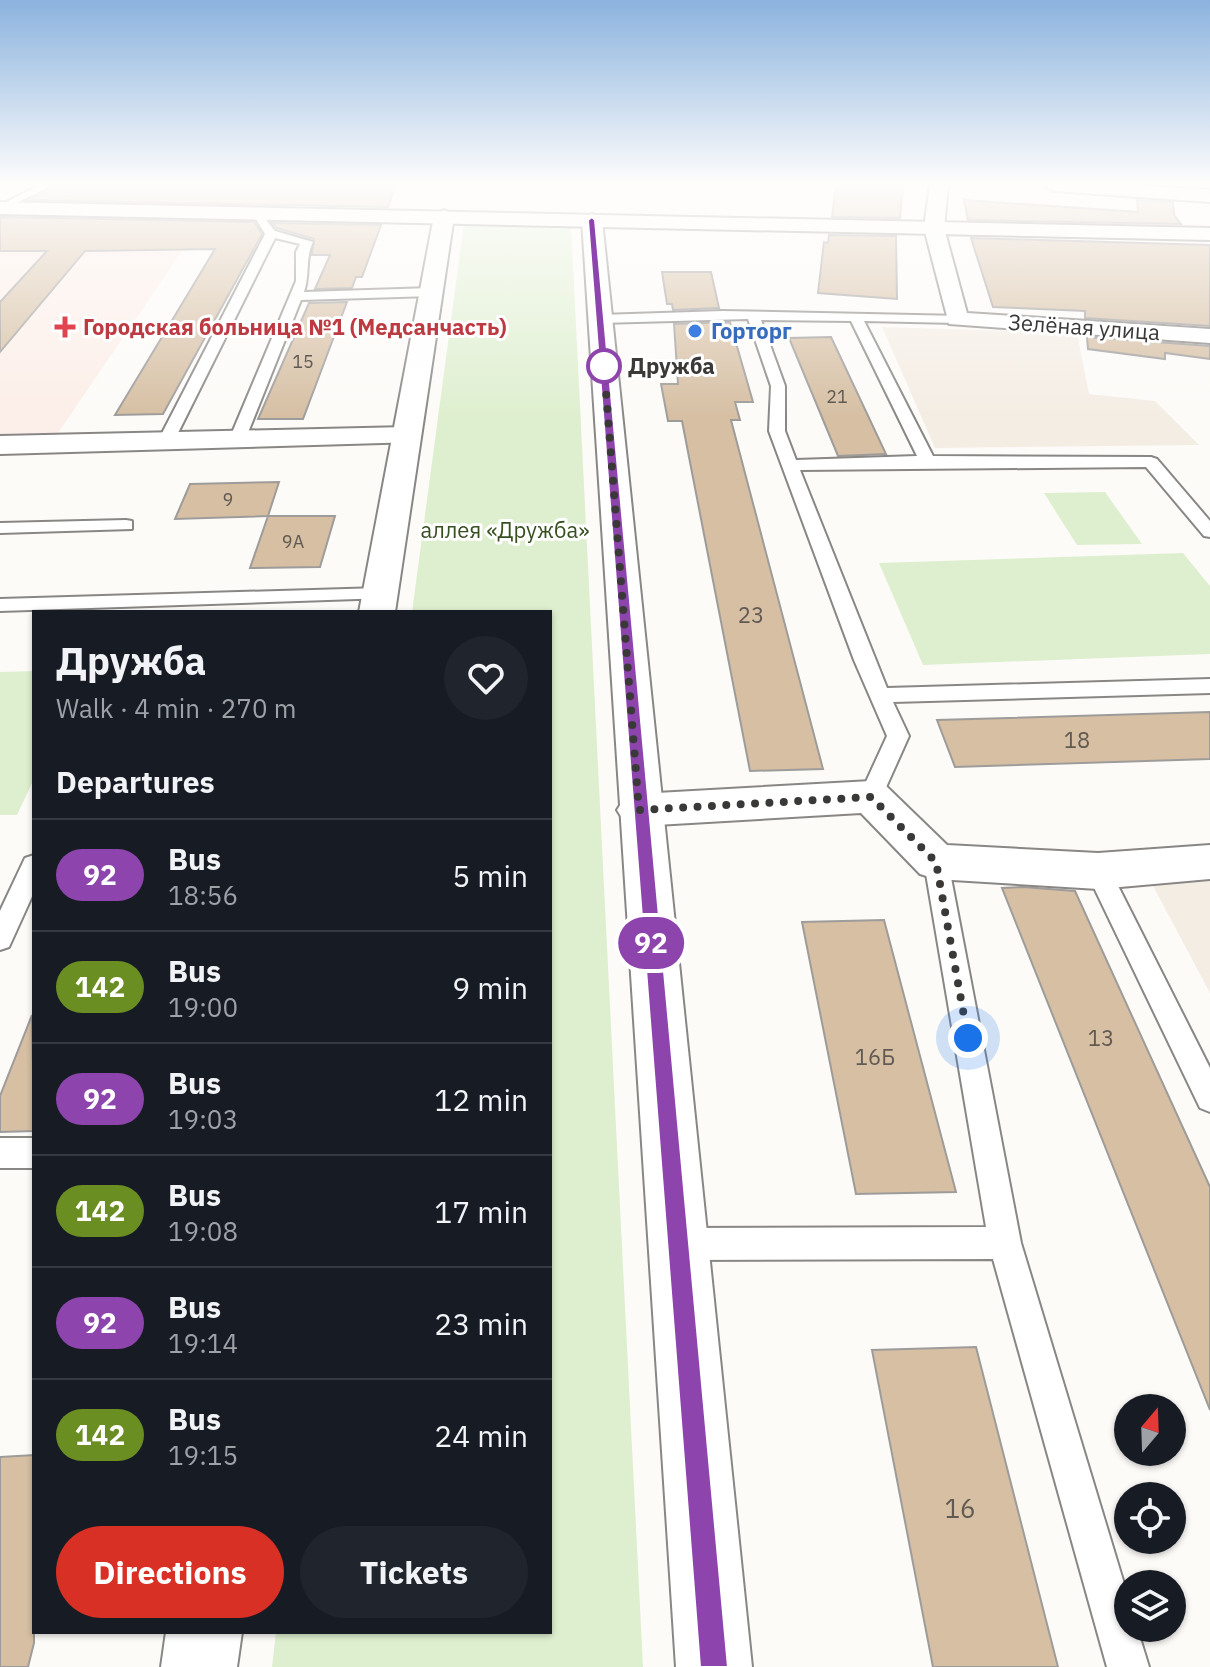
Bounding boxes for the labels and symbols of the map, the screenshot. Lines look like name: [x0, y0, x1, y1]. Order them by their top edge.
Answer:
street label: Зелёная улица: [1007, 307, 1161, 346]
place label: Городская больница №1 (Медсанчасть): [83, 312, 507, 341]
marker: Городская больница №1 (Медсанчасть): [54, 316, 76, 338]
place label: Горторг: [711, 316, 792, 345]
marker: Горторг: [686, 322, 704, 340]
marker: Дружба: [587, 349, 621, 383]
house number: 15: [292, 350, 314, 373]
place label: Дружба: [628, 351, 715, 380]
house number: 21: [826, 385, 848, 408]
house number: 9: [223, 488, 233, 511]
park label: аллея «Дружба»: [421, 515, 589, 544]
house number: 9А: [282, 530, 305, 553]
house number: 23: [738, 600, 764, 629]
house number: 18: [1064, 725, 1090, 754]
line badge: 92: [615, 917, 687, 969]
your location: [948, 1018, 988, 1058]
house number: 13: [1088, 1023, 1114, 1052]
house number: 16Б: [855, 1042, 895, 1071]
north arrow: [1114, 1394, 1186, 1466]
house number: 16: [944, 1491, 976, 1525]

